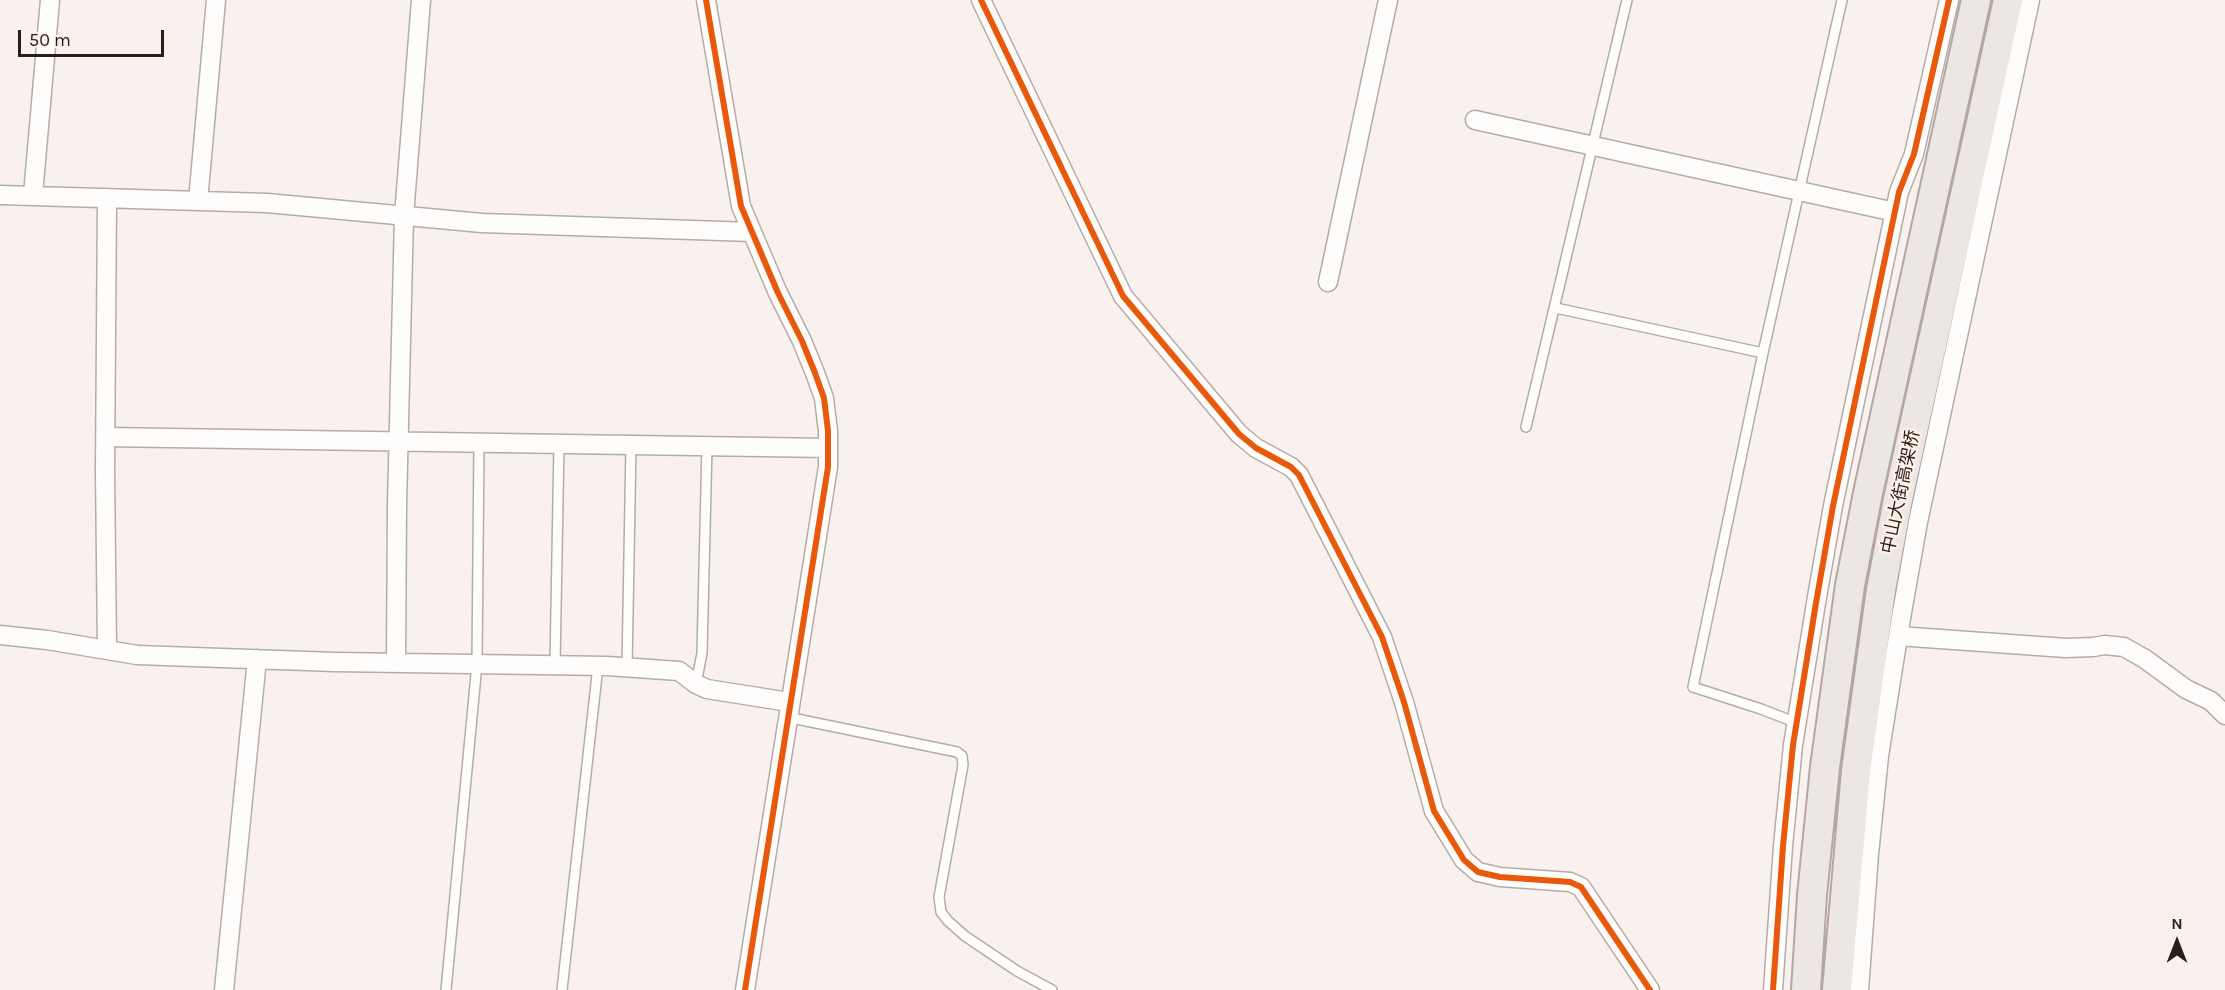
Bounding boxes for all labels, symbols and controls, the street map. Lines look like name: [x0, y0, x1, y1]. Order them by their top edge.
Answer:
scale bar: [21, 18, 166, 56]
text: 50 m: [29, 29, 71, 51]
street label: 中山大街高架桥: [1877, 428, 1925, 556]
north arrow: [2147, 912, 2207, 972]
text: N: [2171, 914, 2183, 933]

